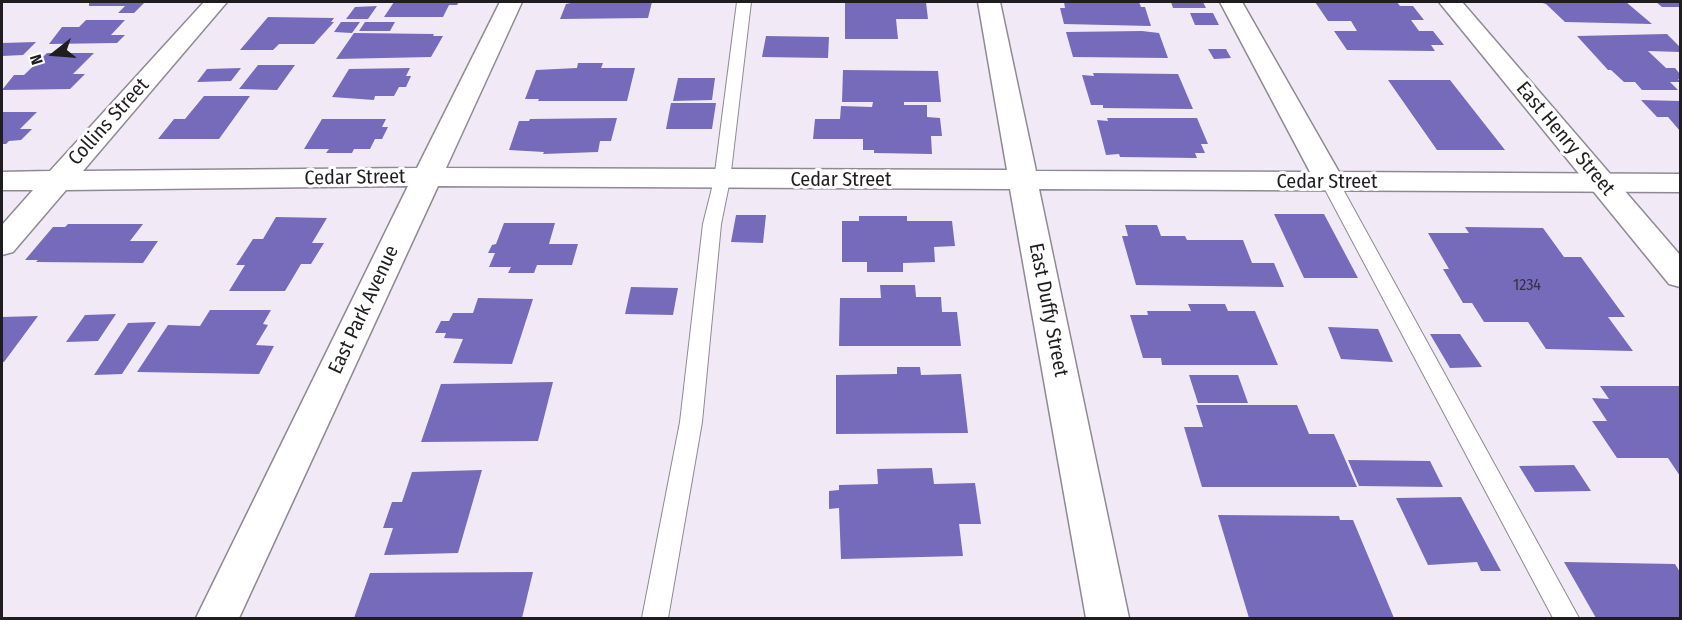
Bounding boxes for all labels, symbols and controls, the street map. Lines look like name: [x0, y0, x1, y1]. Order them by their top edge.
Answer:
north arrow: [24, 24, 84, 84]
text: N: [26, 52, 47, 67]
street label: Collins Street: [64, 74, 154, 170]
street label: East Henry Street: [1511, 77, 1619, 201]
street label: Cedar Street: [304, 165, 406, 191]
street label: Cedar Street: [790, 168, 892, 192]
street label: Cedar Street: [1276, 170, 1378, 194]
street label: East Duffy Street: [1023, 241, 1073, 379]
street label: East Park Avenue: [324, 242, 404, 378]
house number: 1234: [1513, 276, 1541, 296]

